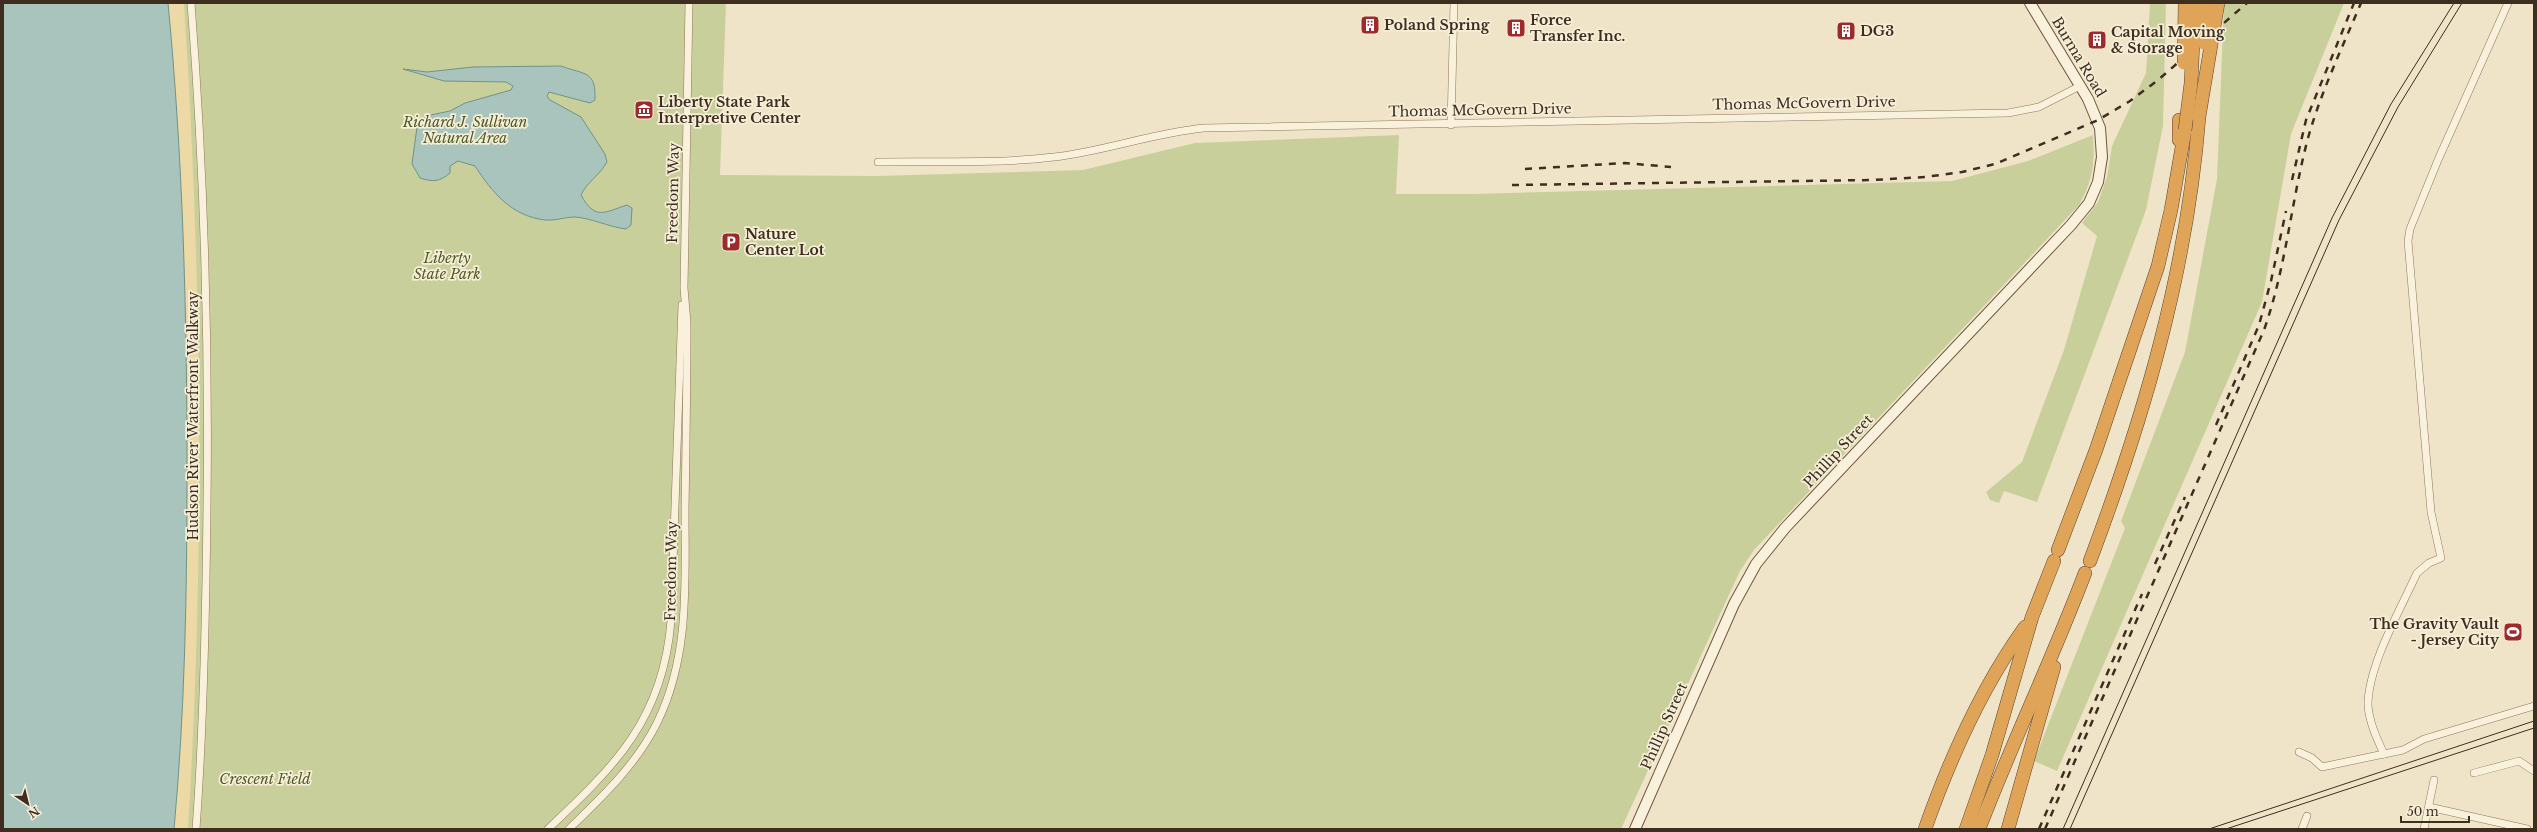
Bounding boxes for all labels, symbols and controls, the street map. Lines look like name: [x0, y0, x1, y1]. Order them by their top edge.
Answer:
place label: Force Transfer Inc.: [1530, 11, 1625, 45]
building icon: Poland Spring: [1359, 14, 1381, 36]
street label: Burma Road: [2048, 14, 2110, 101]
place label: Poland Spring: [1384, 16, 1490, 34]
building icon: Force Transfer Inc.: [1505, 17, 1527, 39]
building icon: DG3: [1835, 20, 1857, 42]
place label: DG3: [1860, 22, 1894, 40]
place label: Capital Moving & Storage: [2111, 23, 2225, 57]
building icon: Capital Moving & Storage: [2086, 29, 2108, 51]
street label: Thomas McGovern Drive: [1712, 92, 1896, 114]
place label: Liberty State Park Interpretive Center: [658, 93, 801, 127]
museum icon: Liberty State Park Interpretive Center: [633, 99, 655, 121]
street label: Thomas McGovern Drive: [1388, 99, 1572, 121]
park label: Richard J. Sullivan Natural Area: [402, 113, 528, 147]
street label: Freedom Way: [663, 143, 683, 243]
place label: Nature Center Lot: [745, 225, 825, 259]
parking icon: Nature Center Lot: [720, 231, 742, 253]
park label: Liberty State Park: [413, 249, 481, 283]
street label: Hudson River Waterfront Walkway: [184, 291, 202, 541]
street label: Phillip Street: [1800, 410, 1877, 491]
street label: Freedom Way: [661, 521, 681, 621]
place label: The Gravity Vault - Jersey City: [2369, 615, 2500, 649]
sports icon: The Gravity Vault - Jersey City: [2502, 621, 2524, 643]
street label: Phillip Street: [1637, 679, 1692, 772]
park label: Crescent Field: [219, 770, 311, 788]
north arrow: [8, 784, 48, 824]
scale bar: [2401, 798, 2469, 824]
text: N: [25, 803, 42, 821]
text: 50 m: [2407, 804, 2439, 819]

